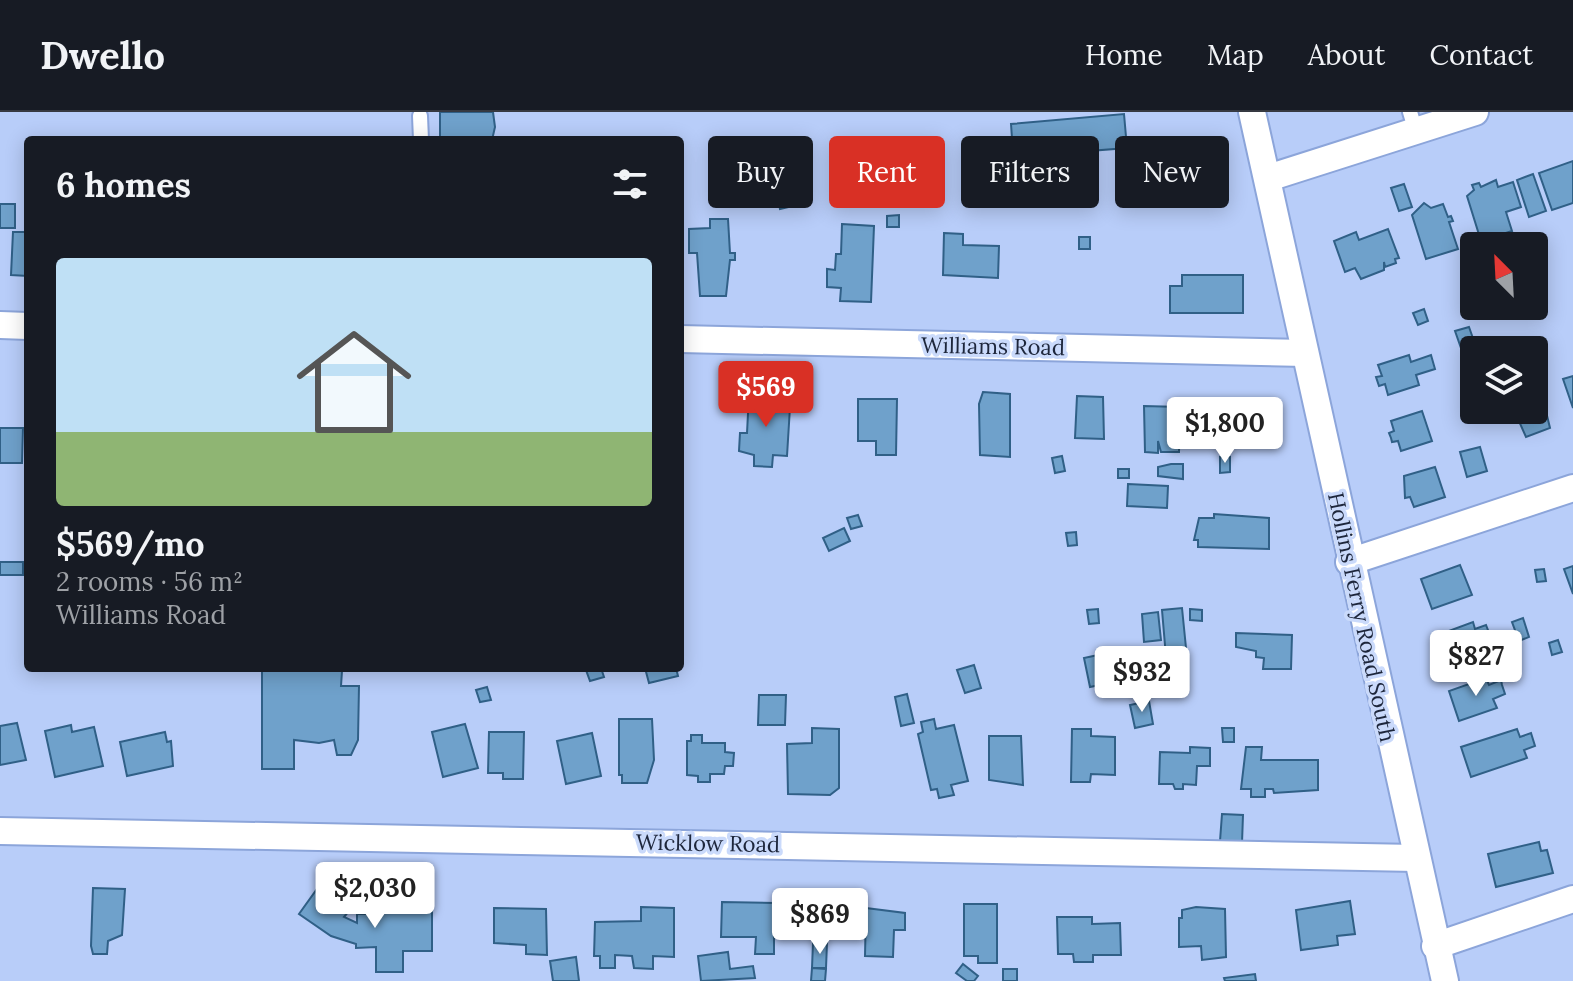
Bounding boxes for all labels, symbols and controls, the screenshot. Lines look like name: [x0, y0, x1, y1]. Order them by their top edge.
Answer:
text: Dwello: [40, 31, 165, 79]
text: Home: [1085, 37, 1163, 73]
text: Map: [1207, 37, 1264, 73]
text: About: [1308, 37, 1385, 73]
text: Contact: [1429, 37, 1533, 73]
chip: Buy: [708, 136, 813, 208]
chip: Rent: [829, 136, 945, 208]
chip: Filters: [961, 136, 1099, 208]
chip: New: [1115, 136, 1229, 208]
icon: filters: [608, 162, 652, 206]
text: 6 homes: [56, 163, 191, 206]
north arrow: [1460, 232, 1548, 320]
map controls: [1460, 232, 1548, 424]
icon: home: [282, 310, 426, 454]
street label: Williams Road: [921, 331, 1065, 361]
button: layers: [1460, 336, 1548, 424]
pin: $569: [719, 361, 813, 429]
text: $569: [736, 370, 796, 403]
pin: $1,800: [1160, 397, 1290, 465]
text: $1,800: [1185, 406, 1265, 439]
street label: Hollins Ferry Road South: [1322, 490, 1402, 744]
text: $569/mo: [56, 522, 205, 565]
text: 2 rooms · 56 m²: [56, 565, 243, 598]
text: Williams Road: [56, 598, 226, 631]
pin: $827: [1429, 630, 1523, 698]
text: $827: [1448, 639, 1504, 672]
pin: $932: [1095, 646, 1189, 714]
text: $932: [1113, 655, 1171, 688]
street label: Wicklow Road: [636, 828, 780, 858]
pin: $2,030: [310, 862, 440, 930]
text: $2,030: [334, 871, 416, 904]
pin: $869: [773, 888, 867, 956]
text: $869: [790, 897, 850, 930]

